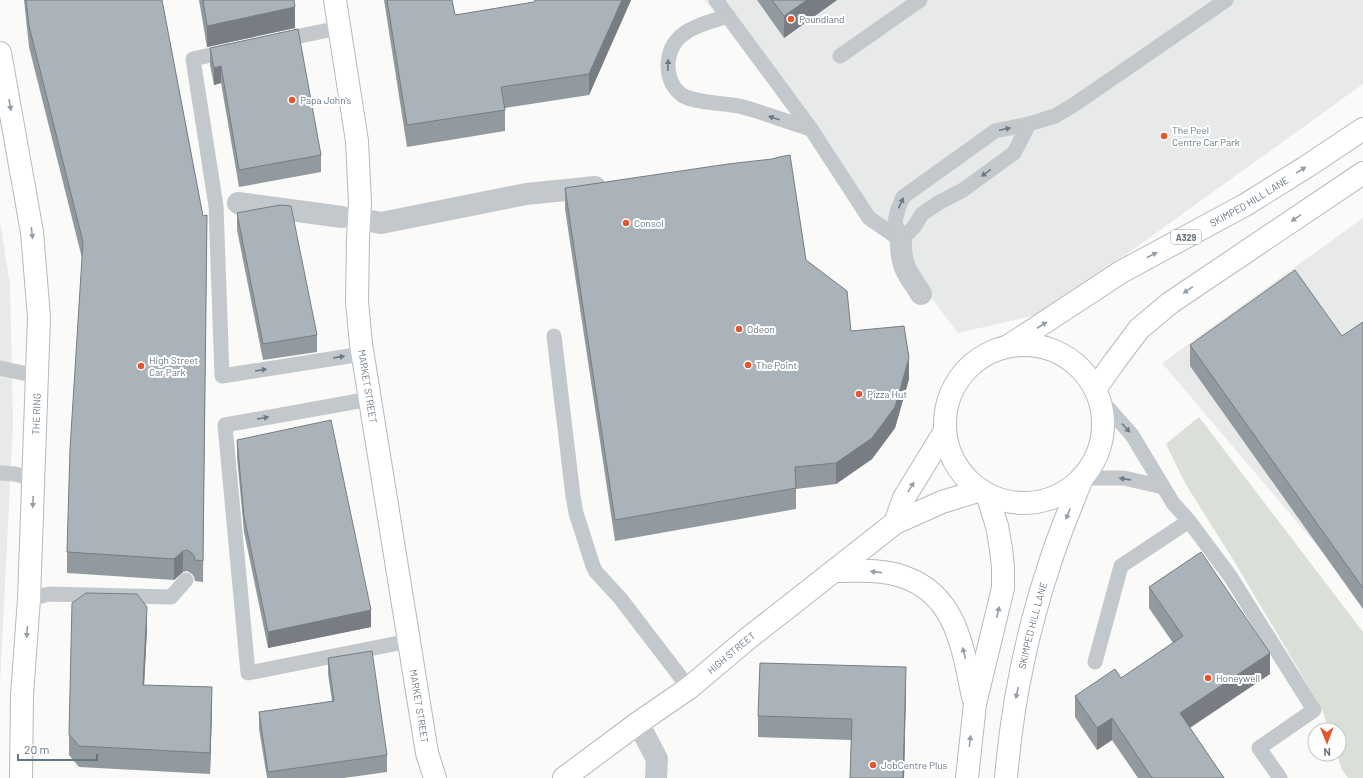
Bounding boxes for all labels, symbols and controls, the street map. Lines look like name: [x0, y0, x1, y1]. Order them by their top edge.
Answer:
place label: Poundland: [799, 13, 845, 25]
marker: Poundland: [786, 14, 796, 24]
one-way arrow: [665, 58, 672, 71]
place label: Papa John's: [300, 94, 351, 106]
marker: Papa John's: [287, 95, 297, 105]
one-way arrow: [7, 99, 13, 111]
one-way arrow: [768, 114, 780, 120]
place label: The Peel Centre Car Park: [1172, 124, 1240, 148]
one-way arrow: [999, 126, 1011, 132]
marker: The Peel Centre Car Park: [1159, 131, 1169, 141]
one-way arrow: [1296, 166, 1306, 174]
one-way arrow: [981, 169, 991, 177]
street label: SKIMPED HILL LANE: [1207, 174, 1290, 229]
one-way arrow: [897, 197, 904, 209]
one-way arrow: [1291, 214, 1301, 222]
place label: Consol: [634, 217, 663, 229]
marker: Consol: [621, 218, 631, 228]
one-way arrow: [29, 227, 35, 239]
road number: A329: [1171, 230, 1201, 244]
one-way arrow: [1146, 252, 1158, 259]
one-way arrow: [1182, 286, 1193, 294]
one-way arrow: [1037, 321, 1047, 329]
place label: Odeon: [747, 323, 775, 335]
marker: Odeon: [734, 324, 744, 334]
street label: MARKET STREET: [356, 349, 380, 424]
place label: High Street Car Park: [149, 354, 198, 378]
one-way arrow: [333, 354, 345, 360]
place label: The Point: [756, 359, 797, 371]
marker: The Point: [743, 360, 753, 370]
marker: High Street Car Park: [136, 361, 146, 371]
one-way arrow: [255, 367, 267, 373]
place label: Pizza Hut: [867, 388, 907, 400]
marker: Pizza Hut: [854, 389, 864, 399]
street label: THE RING: [29, 393, 43, 435]
one-way arrow: [257, 415, 269, 421]
one-way arrow: [1121, 423, 1131, 433]
one-way arrow: [1119, 476, 1131, 482]
one-way arrow: [907, 481, 914, 493]
one-way arrow: [29, 496, 36, 508]
one-way arrow: [1065, 509, 1071, 520]
one-way arrow: [870, 568, 882, 575]
street label: SKIMPED HILL LANE: [1016, 581, 1049, 670]
one-way arrow: [995, 606, 1001, 618]
one-way arrow: [23, 626, 30, 638]
street label: HIGH STREET: [705, 629, 758, 676]
one-way arrow: [960, 646, 966, 659]
street label: MARKET STREET: [408, 669, 431, 744]
place label: Honeywell: [1216, 672, 1260, 684]
marker: Honeywell: [1203, 673, 1213, 683]
one-way arrow: [1013, 687, 1019, 699]
north arrow: [1307, 722, 1347, 762]
one-way arrow: [967, 735, 974, 747]
scale bar: [18, 736, 97, 762]
text: 20 m: [24, 742, 50, 756]
text: N: [1323, 746, 1331, 759]
place label: JobCentre Plus: [881, 759, 948, 771]
marker: JobCentre Plus: [868, 760, 878, 770]

